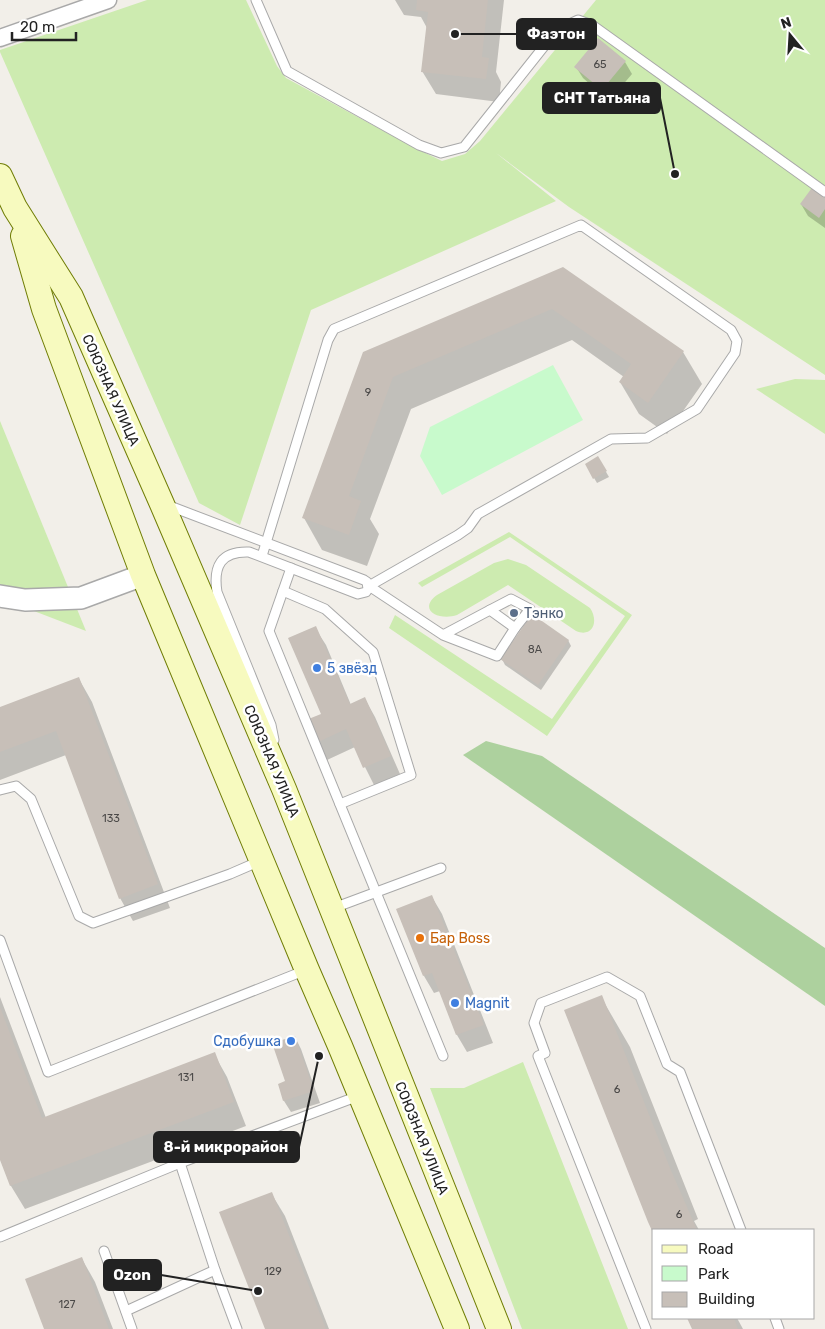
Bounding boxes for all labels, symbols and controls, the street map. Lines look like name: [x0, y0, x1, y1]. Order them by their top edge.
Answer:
scale bar: [12, 10, 76, 42]
north arrow: [765, 10, 815, 60]
text: N: [779, 13, 794, 33]
text: 20 m: [20, 18, 55, 36]
callout: Фаэтон: [517, 19, 596, 49]
text: Фаэтон: [527, 25, 585, 43]
house number: 65: [593, 58, 607, 71]
callout: СНТ Татьяна: [543, 83, 660, 113]
text: СНТ Татьяна: [554, 89, 651, 107]
street label: СОЮЗНАЯ УЛИЦА: [78, 332, 143, 449]
house number: 9: [365, 386, 371, 399]
place label: Тэнко: [524, 605, 564, 622]
marker: Тэнко: [508, 607, 520, 619]
house number: 8А: [528, 643, 543, 656]
place label: 5 звёзд: [327, 660, 377, 677]
marker: 5 звёзд: [311, 662, 323, 674]
street label: СОЮЗНАЯ УЛИЦА: [240, 702, 303, 821]
house number: 133: [102, 812, 120, 825]
place label: Бар Boss: [430, 930, 490, 947]
marker: Бар Boss: [414, 932, 426, 944]
place label: Magnit: [465, 995, 510, 1012]
marker: Magnit: [449, 997, 461, 1009]
place label: Сдобушка: [213, 1033, 281, 1050]
marker: Сдобушка: [285, 1035, 297, 1047]
house number: 131: [178, 1071, 194, 1084]
street label: СОЮЗНАЯ УЛИЦА: [391, 1079, 452, 1198]
house number: 6: [614, 1083, 621, 1096]
callout: 8-й микрорайон: [154, 1132, 299, 1162]
text: 8-й микрорайон: [164, 1138, 288, 1156]
house number: 6: [676, 1208, 683, 1221]
legend: [652, 1229, 815, 1319]
text: Road: [698, 1240, 734, 1258]
callout: Ozon: [104, 1260, 161, 1290]
house number: 129: [264, 1265, 282, 1278]
text: Park: [698, 1265, 729, 1283]
text: Ozon: [113, 1266, 151, 1284]
text: Building: [698, 1290, 755, 1308]
house number: 127: [59, 1298, 76, 1311]

